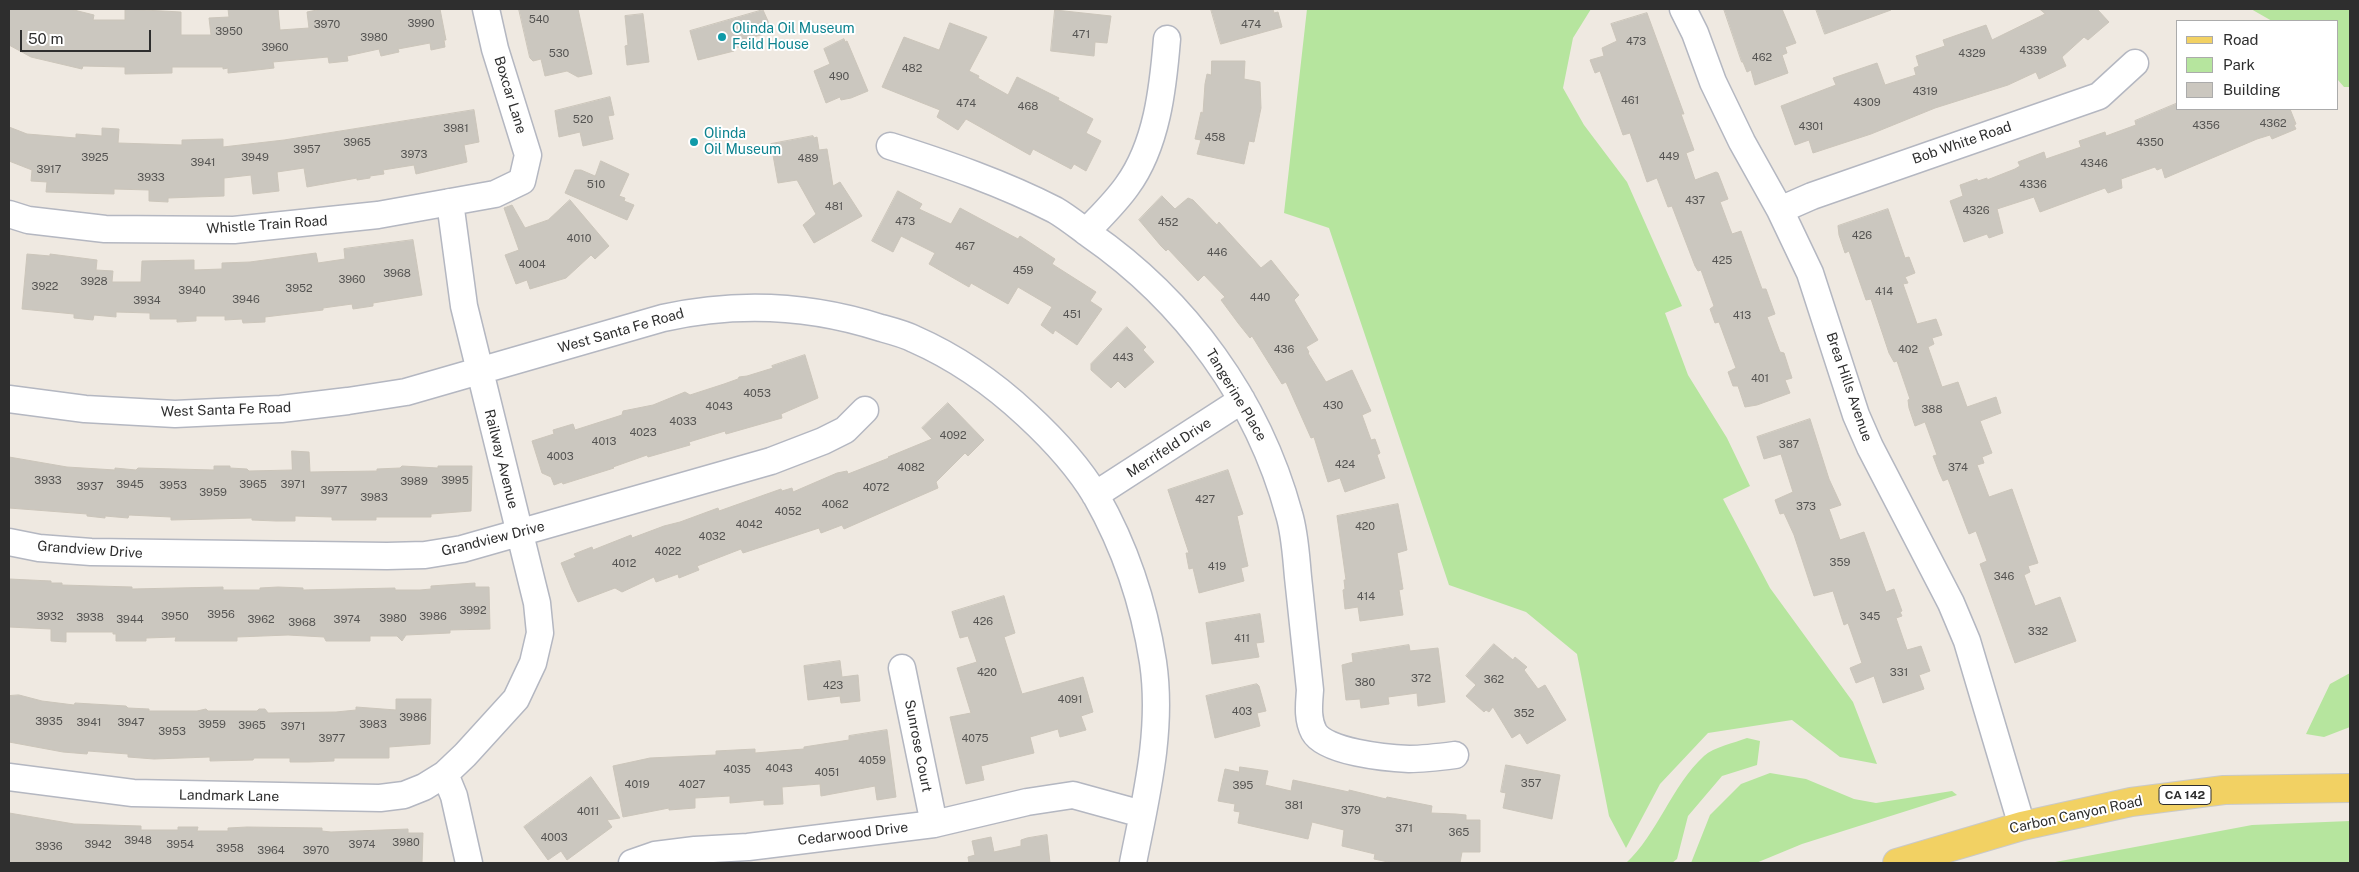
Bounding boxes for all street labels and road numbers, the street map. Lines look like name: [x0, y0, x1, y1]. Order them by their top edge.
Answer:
street label: Boxcar Lane: [490, 54, 530, 136]
street label: Bob White Road: [1910, 118, 2014, 168]
street label: Whistle Train Road: [206, 212, 328, 238]
street label: West Santa Fe Road: [556, 305, 686, 357]
street label: Brea Hills Avenue: [1822, 330, 1876, 444]
street label: Tangerine Place: [1202, 346, 1270, 444]
street label: West Santa Fe Road: [161, 399, 291, 421]
street label: Railway Avenue: [481, 408, 521, 510]
street label: Merrifeld Drive: [1124, 414, 1214, 482]
street label: Grandview Drive: [440, 518, 546, 560]
street label: Grandview Drive: [37, 538, 143, 562]
street label: Sunrose Court: [901, 698, 935, 794]
road number: CA 142: [2159, 786, 2211, 804]
street label: Landmark Lane: [179, 787, 279, 805]
street label: Carbon Canyon Road: [2008, 793, 2144, 837]
street label: Cedarwood Drive: [797, 819, 909, 849]

